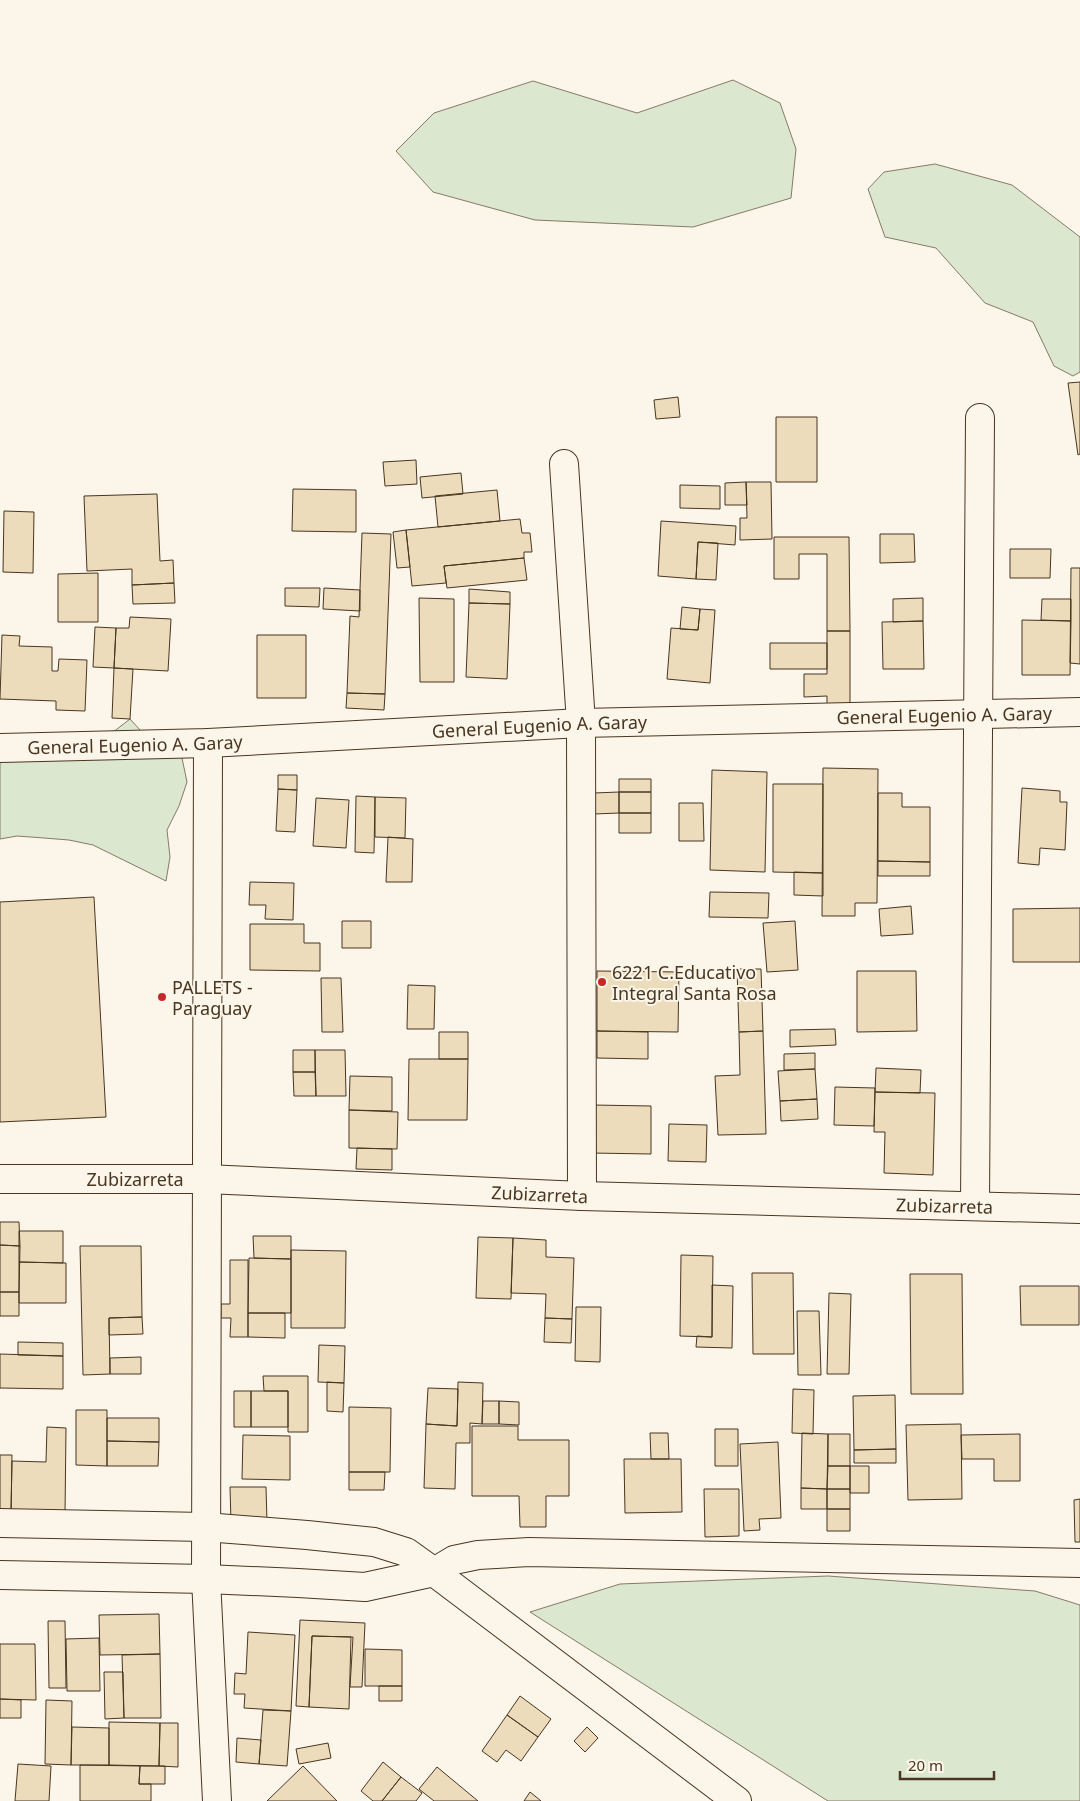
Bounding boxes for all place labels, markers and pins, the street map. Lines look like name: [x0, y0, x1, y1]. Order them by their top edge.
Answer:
place label: 6221 C.Educativo Integral Santa Rosa: [612, 960, 777, 1005]
place label: PALLETS - Paraguay: [172, 975, 253, 1020]
marker: 6221 C.Educativo Integral Santa Rosa: [596, 976, 608, 988]
marker: PALLETS - Paraguay: [156, 991, 168, 1003]

